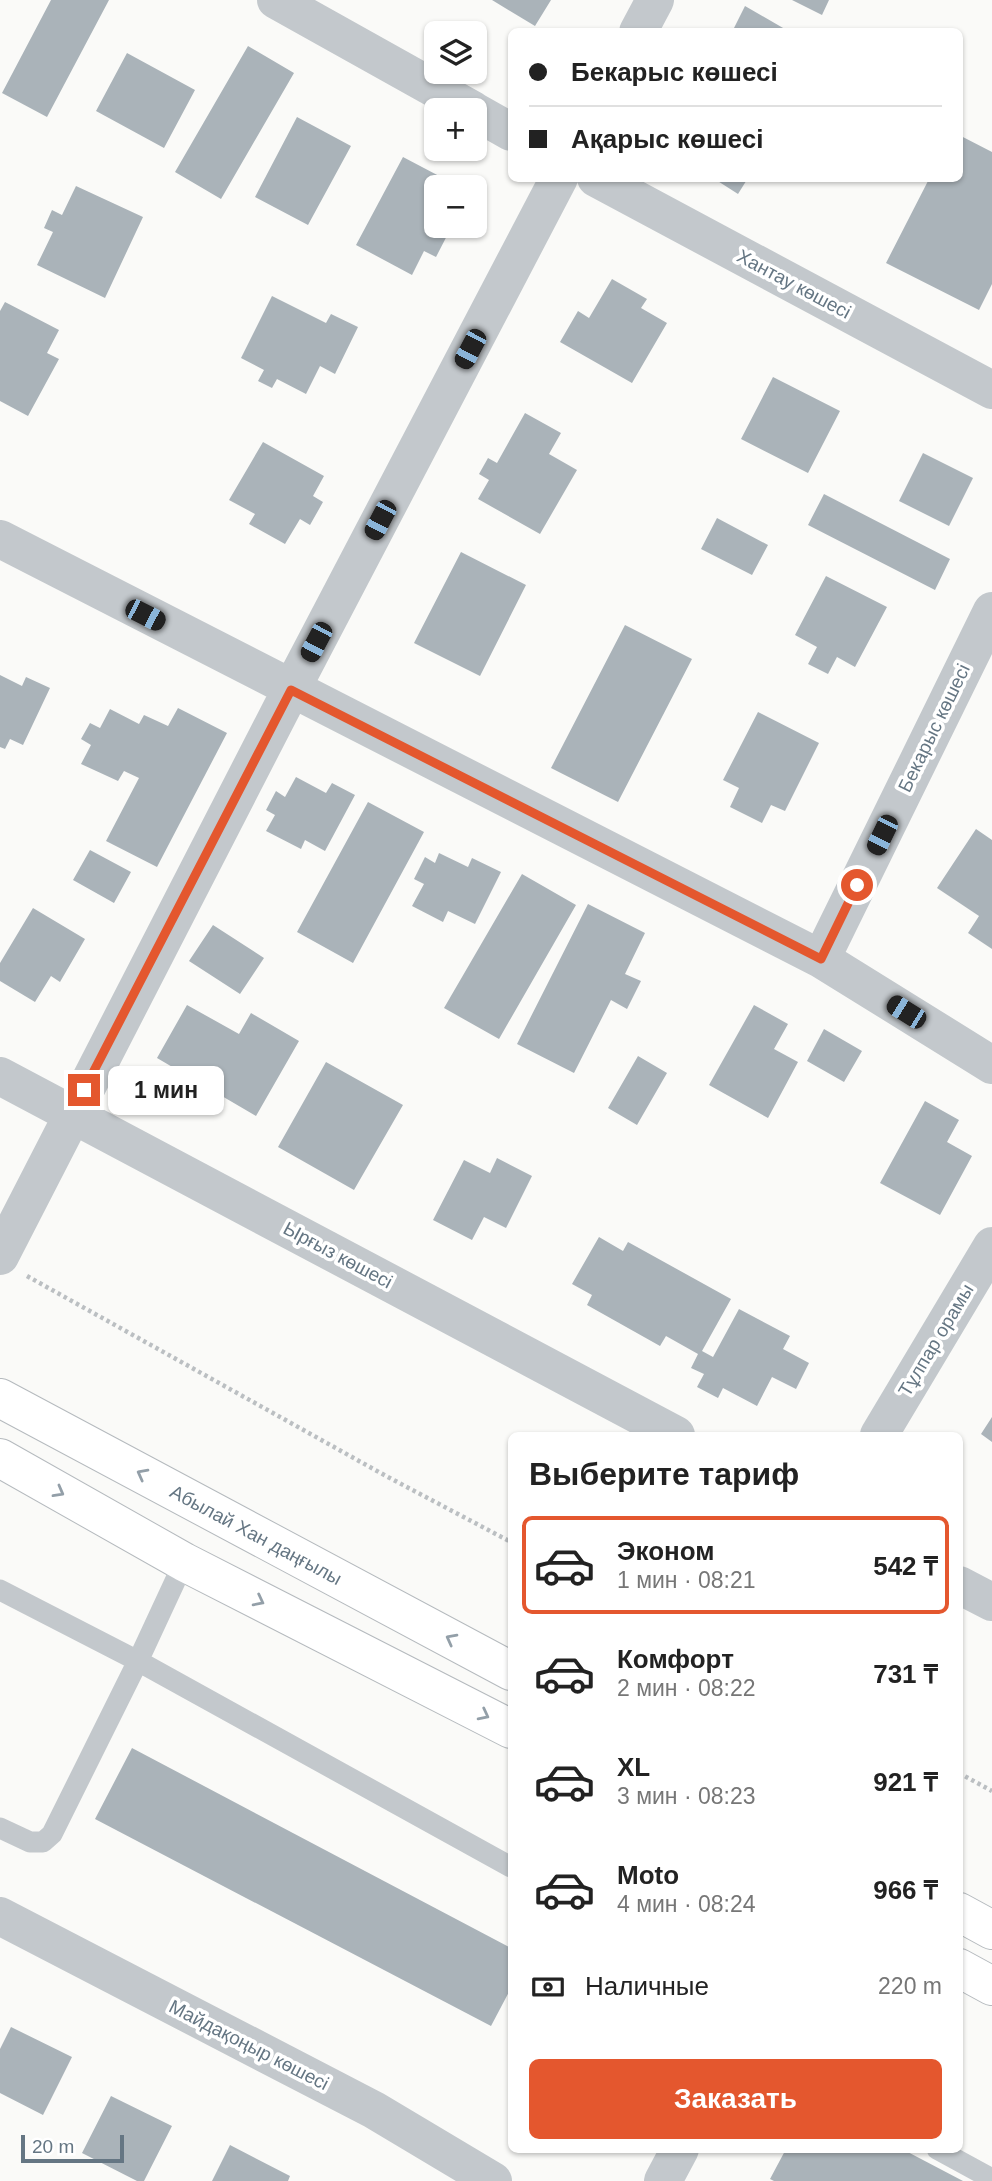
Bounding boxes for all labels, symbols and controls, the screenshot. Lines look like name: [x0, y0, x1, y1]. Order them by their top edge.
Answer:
map controls: [424, 21, 487, 238]
button: layers: [424, 21, 487, 84]
text: Бекарыс көшесі: [571, 57, 778, 87]
button: +: [424, 98, 487, 161]
text: Ақарыс көшесі: [571, 124, 763, 154]
button: −: [424, 175, 487, 238]
street label: Хантау көшесі: [734, 245, 854, 323]
car: [451, 326, 490, 372]
car: [361, 497, 400, 543]
car: [122, 596, 169, 634]
car: [297, 619, 336, 665]
street label: Бекарыс көшесі: [894, 661, 974, 795]
car: [864, 812, 901, 858]
route start: [841, 869, 873, 901]
car: [883, 992, 930, 1032]
callout: 1 мин: [108, 1066, 224, 1114]
route end: [68, 1074, 100, 1106]
text: 1 мин: [134, 1077, 198, 1103]
street label: Ырғыз көшесі: [280, 1217, 396, 1293]
street label: Тұлпар орамы: [894, 1280, 978, 1400]
text: Выберите тариф: [529, 1456, 799, 1492]
one-way arrow: [137, 1469, 149, 1482]
street label: Абылай Хан даңғылы: [167, 1481, 345, 1589]
one-way arrow: [52, 1484, 65, 1497]
icon: car: [533, 1534, 596, 1597]
text: Эконом: [617, 1536, 715, 1566]
text: 542 ₸: [873, 1551, 938, 1581]
text: 1 мин · 08:21: [617, 1567, 756, 1593]
one-way arrow: [252, 1592, 264, 1606]
one-way arrow: [446, 1634, 458, 1647]
icon: car: [533, 1642, 596, 1705]
text: Комфорт: [617, 1644, 734, 1674]
text: 731 ₸: [873, 1659, 938, 1689]
text: 2 мин · 08:22: [617, 1675, 756, 1701]
one-way arrow: [476, 1707, 489, 1721]
icon: car: [533, 1750, 596, 1813]
text: XL: [617, 1752, 650, 1782]
text: 921 ₸: [873, 1767, 938, 1797]
text: 3 мин · 08:23: [617, 1783, 756, 1809]
icon: car: [533, 1858, 596, 1921]
text: Moto: [617, 1860, 679, 1890]
text: 966 ₸: [873, 1875, 938, 1905]
text: 4 мин · 08:24: [617, 1891, 756, 1917]
icon: cash: [529, 1968, 567, 2006]
text: Наличные: [585, 1971, 709, 2001]
text: 220 m: [878, 1973, 942, 1999]
street label: Майдақоңыр көшесі: [166, 1996, 332, 2094]
button: Заказать: [529, 2059, 942, 2139]
scale bar: [21, 2132, 124, 2164]
text: 20 m: [32, 2136, 74, 2157]

